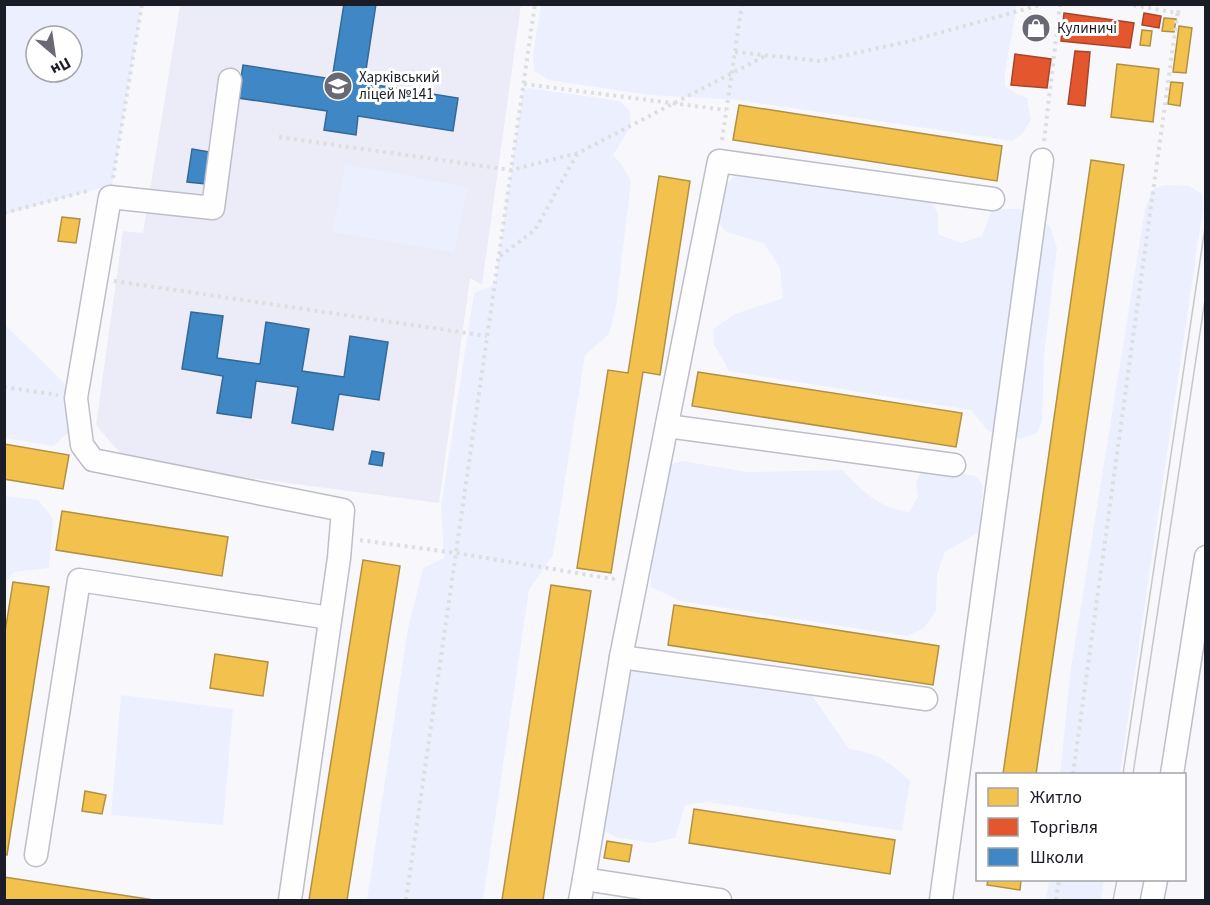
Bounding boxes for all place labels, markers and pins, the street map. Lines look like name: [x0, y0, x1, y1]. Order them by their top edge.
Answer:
shop icon: Кулиничі: [1020, 12, 1052, 44]
place label: Кулиничі: [1057, 18, 1117, 39]
place label: Харківський ліцей №141: [359, 67, 440, 105]
school or university icon: Харківський ліцей №141: [322, 70, 354, 102]

